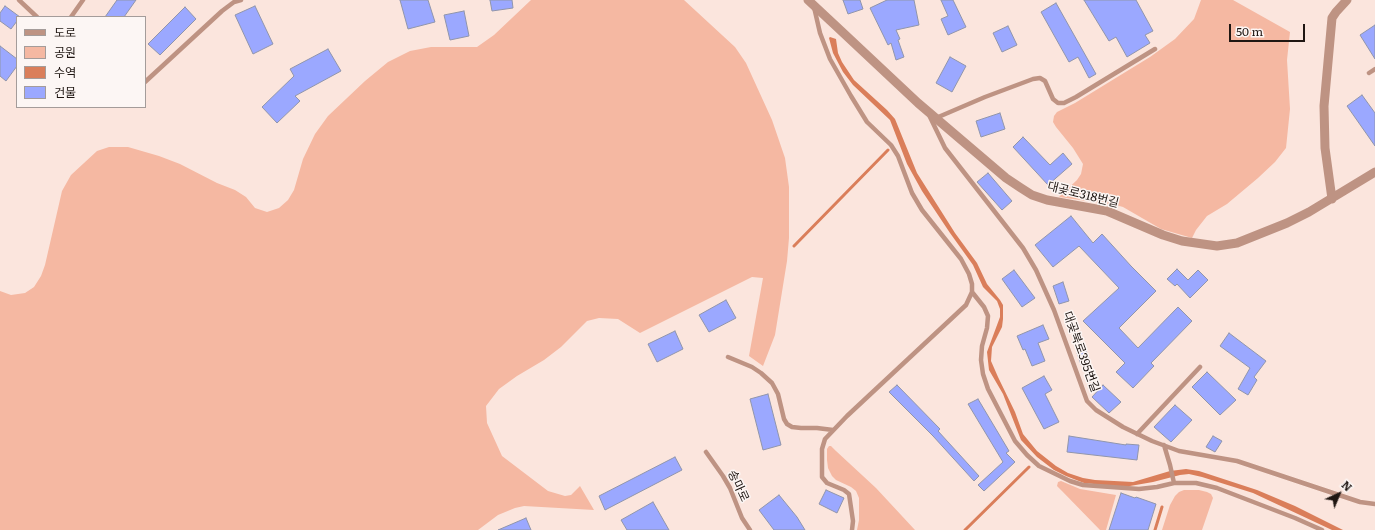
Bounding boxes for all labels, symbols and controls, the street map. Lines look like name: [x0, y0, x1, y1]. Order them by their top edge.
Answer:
legend: [16, 16, 146, 108]
scale bar: [1231, 16, 1307, 42]
text: 50 m: [1236, 22, 1263, 40]
text: 도로: [54, 23, 76, 41]
text: 공원: [54, 43, 76, 61]
text: 수역: [54, 63, 76, 81]
text: 건물: [54, 83, 76, 101]
street label: 대곶로318번길: [1046, 179, 1120, 211]
street label: 대곶북로395번길: [1060, 310, 1102, 394]
street label: 송마로: [724, 468, 752, 504]
north arrow: [1319, 474, 1359, 514]
text: N: [1338, 476, 1356, 494]

